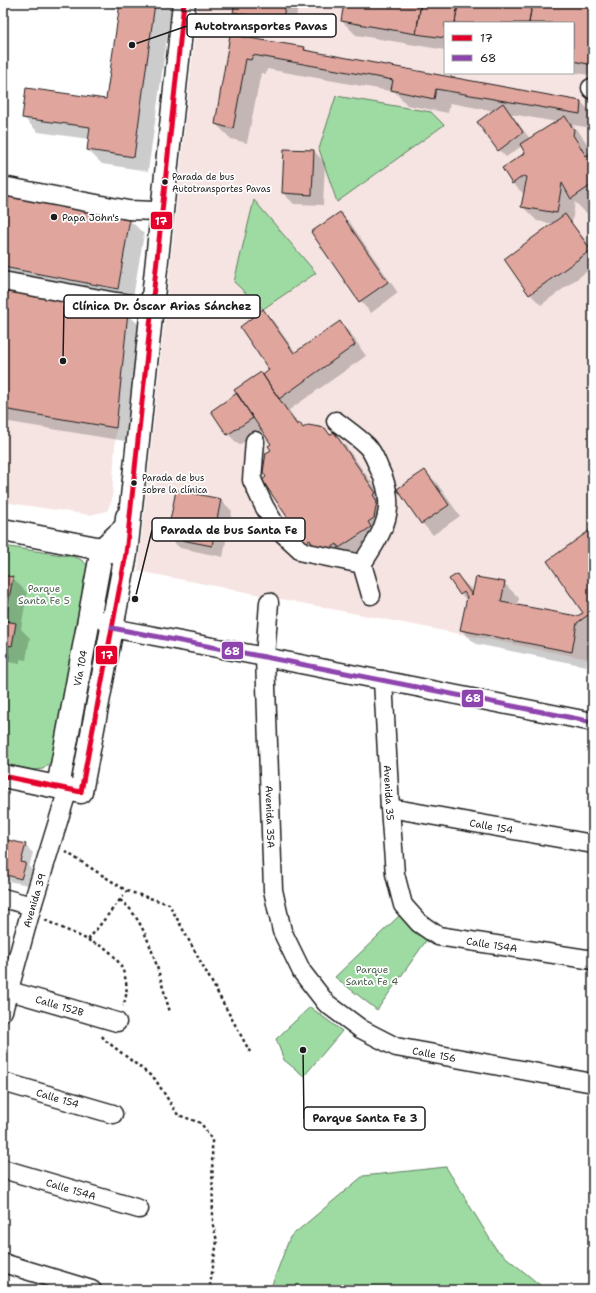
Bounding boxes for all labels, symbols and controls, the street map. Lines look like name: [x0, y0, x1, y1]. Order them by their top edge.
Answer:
callout: Autotransportes Pavas: [187, 14, 336, 37]
text: Autotransportes Pavas: [194, 19, 328, 34]
legend: [444, 22, 574, 74]
text: 17: [480, 30, 493, 46]
text: 68: [480, 50, 496, 66]
place label: Parada de bus Autotransportes Pavas: [172, 171, 271, 195]
marker: Parada de bus Autotransportes Pavas: [160, 177, 170, 187]
place label: Papa John's: [62, 211, 119, 224]
line badge: 17: [150, 211, 173, 230]
marker: Papa John's: [49, 212, 59, 222]
text: 17: [155, 214, 168, 229]
callout: Clínica Dr. Óscar Arias Sánchez: [64, 295, 260, 318]
text: Clínica Dr. Óscar Arias Sánchez: [72, 298, 252, 314]
place label: Parada de bus sobre la clínica: [142, 472, 208, 496]
marker: Parada de bus sobre la clínica: [129, 478, 139, 488]
callout: Parada de bus Santa Fe: [152, 518, 305, 541]
text: Parada de bus Santa Fe: [161, 523, 298, 538]
park label: Parque Santa Fe 5: [18, 582, 70, 607]
line badge: 68: [221, 641, 244, 660]
text: 68: [224, 644, 240, 659]
line badge: 17: [95, 645, 118, 665]
text: 17: [101, 648, 114, 663]
street label: Vía 104: [70, 649, 90, 687]
line badge: 68: [461, 689, 484, 708]
text: 68: [465, 691, 481, 706]
street label: Avenida 35: [381, 765, 397, 821]
street label: Avenida 35A: [263, 785, 278, 848]
street label: Calle 154: [469, 816, 514, 836]
street label: Avenida 39: [20, 871, 48, 929]
street label: Calle 154A: [465, 934, 518, 955]
park label: Parque Santa Fe 4: [346, 963, 398, 988]
street label: Calle 152B: [34, 992, 85, 1019]
street label: Calle 156: [411, 1044, 457, 1064]
street label: Calle 154: [35, 1086, 81, 1110]
callout: Parque Santa Fe 3: [304, 1107, 425, 1130]
text: Parque Santa Fe 3: [312, 1111, 418, 1126]
street label: Calle 154A: [45, 1176, 98, 1203]

